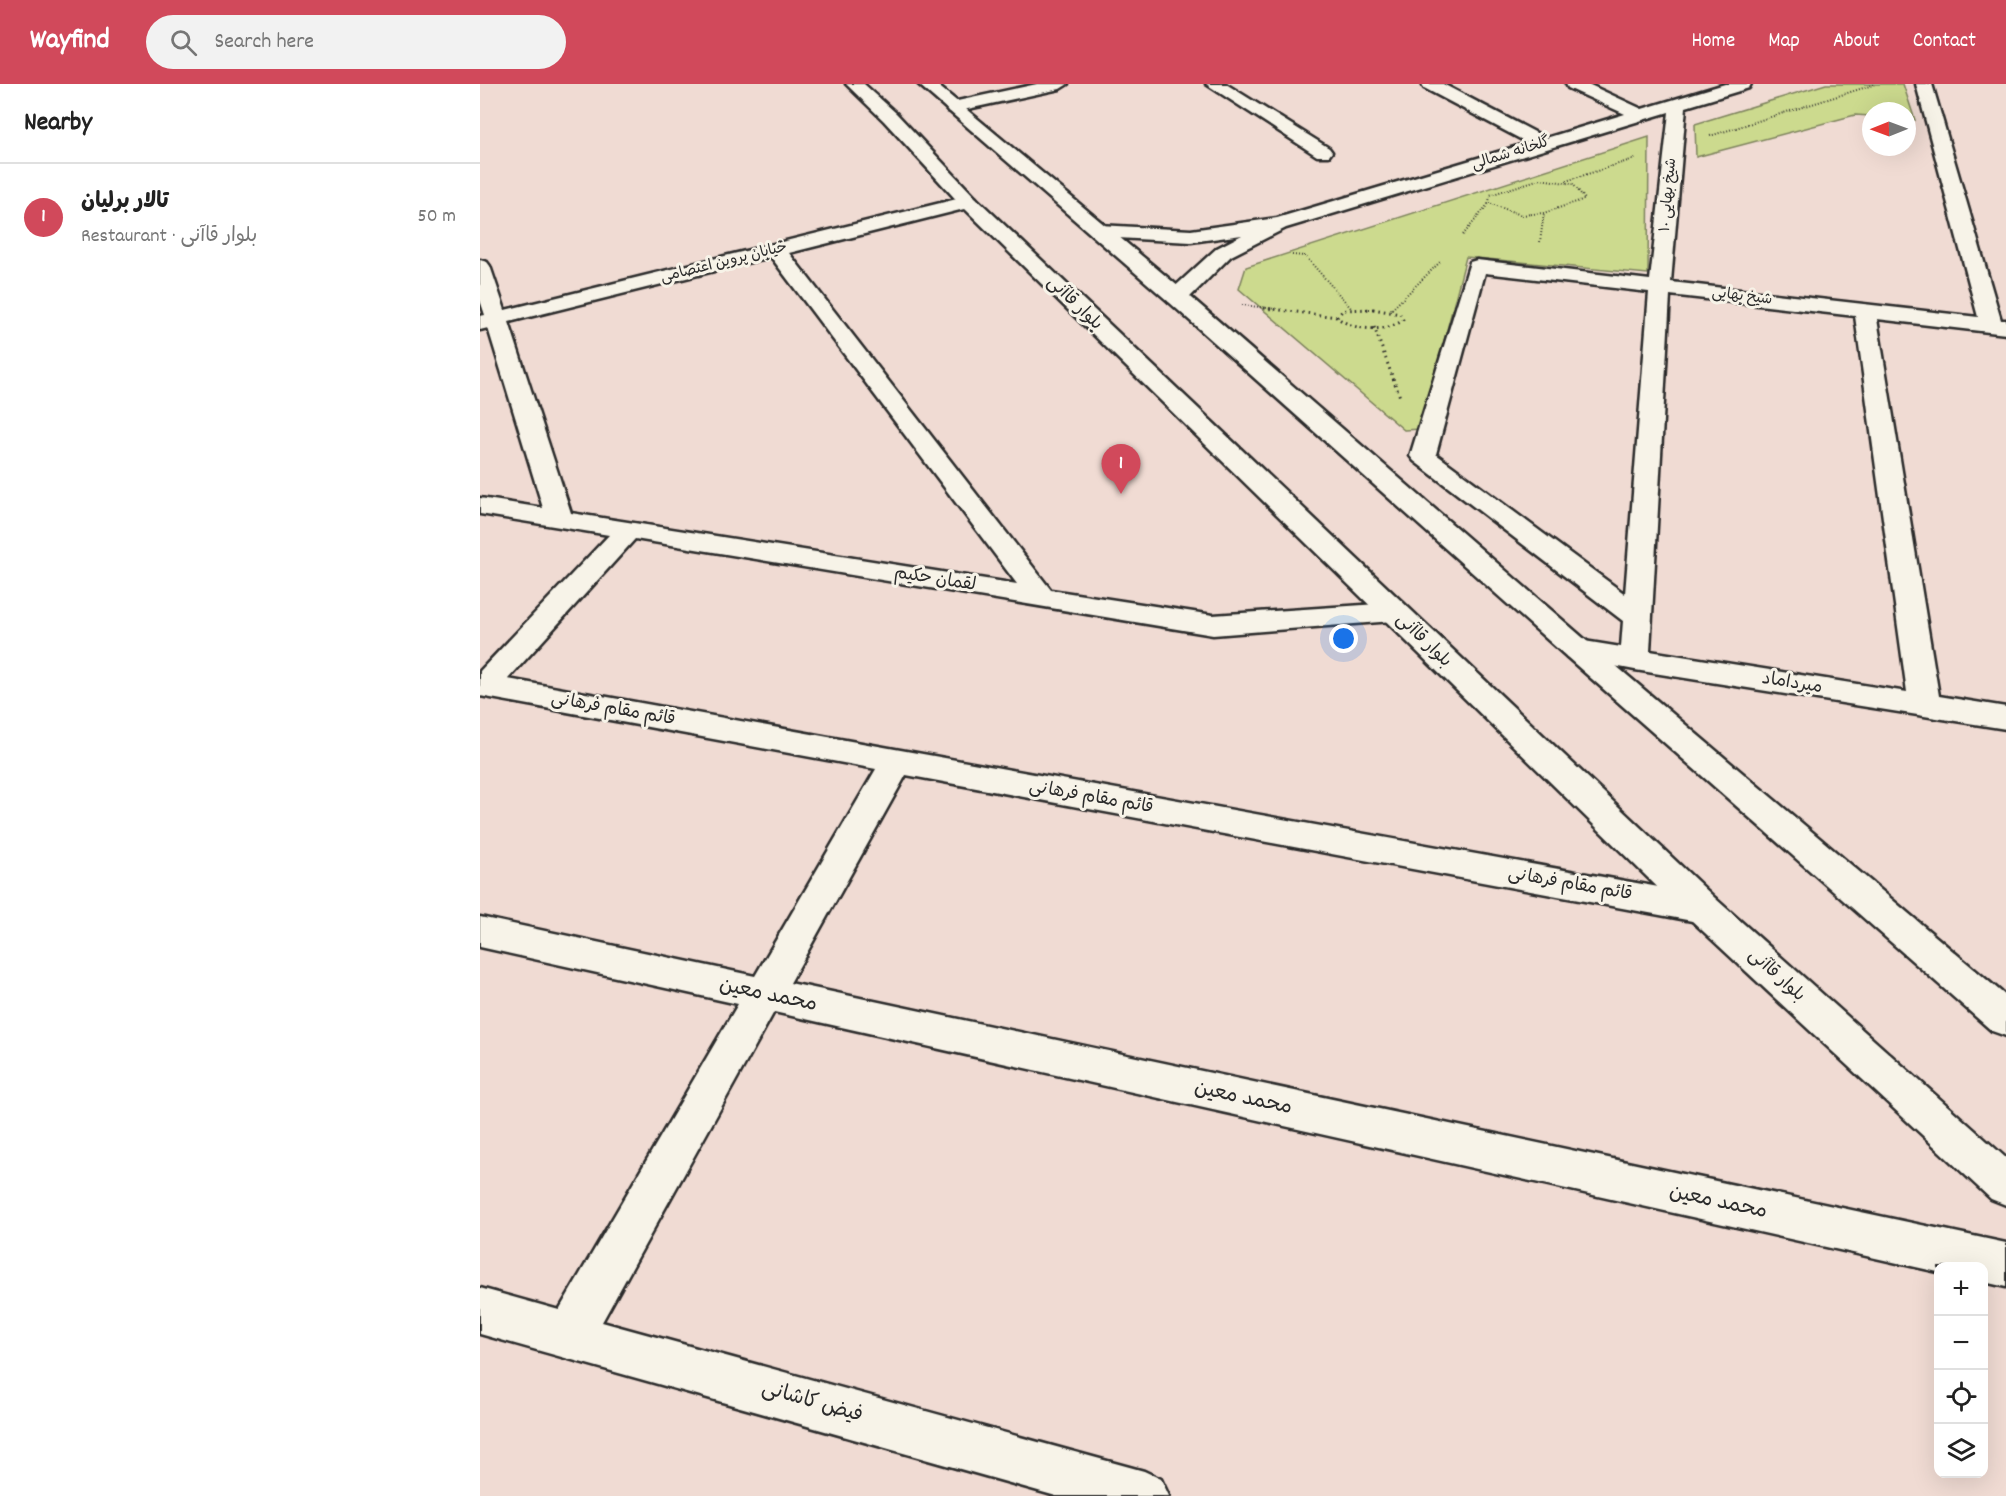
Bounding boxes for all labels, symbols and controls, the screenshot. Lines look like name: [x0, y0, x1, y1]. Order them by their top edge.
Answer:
search box: [146, 15, 566, 69]
text: Wayfind: [30, 22, 110, 62]
icon: search: [167, 26, 200, 59]
text: Search here: [215, 27, 314, 58]
text: Home: [1691, 27, 1735, 57]
text: Map: [1768, 27, 1800, 57]
text: About: [1833, 27, 1880, 57]
text: Contact: [1913, 27, 1976, 57]
north arrow: [1862, 102, 1916, 156]
text: Nearby: [24, 105, 92, 142]
street label: گلخانه شمالی: [1469, 132, 1553, 176]
street label: شیخ بهایی ۱۰: [1655, 157, 1683, 233]
text: تالار برلیان: [81, 187, 169, 218]
text: 1: [41, 203, 46, 231]
text: 50 m: [418, 203, 456, 231]
text: Restaurant · بلوار قاآنی: [81, 223, 257, 251]
street label: خیابان پروین اعتصامی: [658, 237, 790, 289]
street label: بلوار قاآنی: [1040, 271, 1108, 337]
street label: شیخ بهایی: [1711, 282, 1773, 312]
pin: 1: [1102, 444, 1140, 494]
street label: لقمان حکیم: [892, 561, 978, 599]
street label: بلوار قاآنی: [1389, 608, 1457, 674]
your location: [1329, 624, 1358, 653]
street label: میرداماد: [1760, 667, 1824, 701]
street label: قائم مقام فرهانی: [549, 687, 677, 733]
street label: قائم مقام فرهانی: [1027, 775, 1155, 821]
street label: قائم مقام فرهانی: [1506, 862, 1634, 908]
street label: بلوار قاآنی: [1742, 944, 1810, 1008]
street label: محمد معین: [716, 971, 820, 1021]
street label: محمد معین: [1191, 1074, 1295, 1124]
street label: محمد معین: [1666, 1178, 1770, 1228]
map controls: [1934, 1262, 1988, 1478]
button: +: [1934, 1262, 1988, 1316]
button: −: [1934, 1316, 1988, 1370]
button: locate: [1934, 1370, 1988, 1424]
street label: فیض کاشانی: [758, 1374, 866, 1432]
button: layers: [1934, 1424, 1988, 1478]

